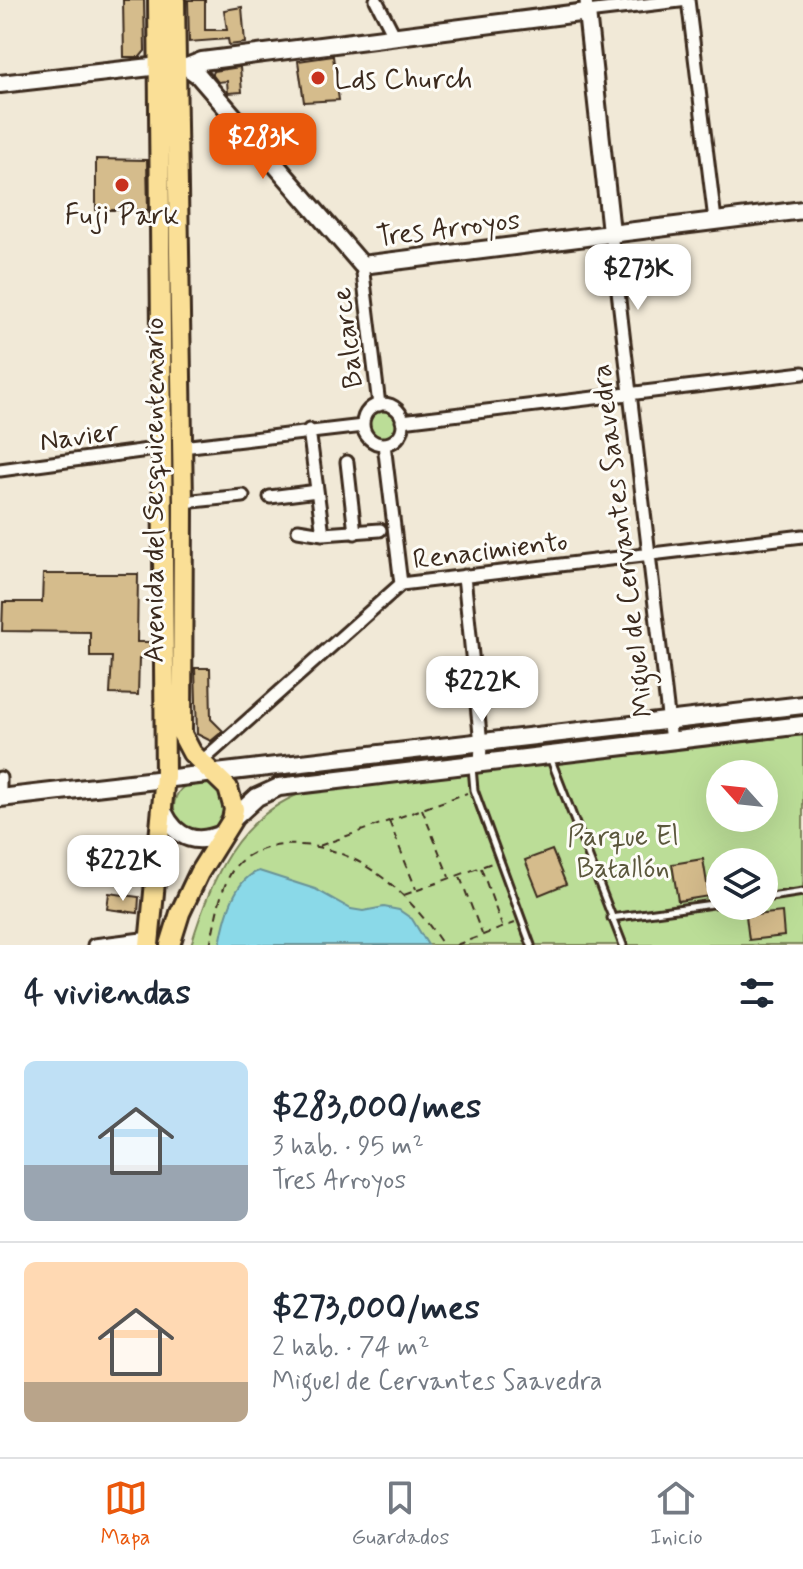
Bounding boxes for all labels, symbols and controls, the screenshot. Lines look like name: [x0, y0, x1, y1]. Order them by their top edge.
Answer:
place label: Lds Church: [334, 62, 472, 99]
marker: Lds Church: [309, 69, 327, 87]
pin: $283K: [207, 113, 319, 181]
text: $283K: [227, 122, 299, 156]
marker: Fuji Park: [113, 176, 131, 194]
place label: Fuji Park: [65, 198, 180, 235]
street label: Tres Arroyos: [374, 202, 522, 257]
pin: $273K: [582, 244, 694, 312]
text: $273K: [603, 253, 673, 287]
street label: Balcarce: [324, 285, 373, 390]
street label: Avenida del Sesquicentenario: [137, 317, 174, 663]
street label: Miguel de Cervantes Saavedra: [583, 361, 667, 720]
street label: Navier: [37, 413, 122, 461]
street label: Renacimiento: [411, 524, 570, 579]
pin: $222K: [426, 656, 538, 724]
text: $222K: [444, 665, 520, 699]
north arrow: [706, 760, 778, 832]
map controls: [706, 760, 778, 920]
park label: Parque El Batallón: [567, 819, 679, 888]
pin: $222K: [67, 835, 179, 903]
text: $222K: [85, 844, 161, 878]
button: layers: [706, 848, 778, 920]
text: 4 viviendas: [24, 971, 191, 1016]
icon: filters: [735, 971, 779, 1015]
text: $283,000/mes: [272, 1085, 481, 1130]
icon: home: [88, 1093, 184, 1189]
text: 3 hab. · 95 m²: [272, 1130, 424, 1164]
text: Tres Arroyos: [272, 1164, 406, 1198]
text: $273,000/mes: [272, 1286, 480, 1331]
icon: home: [88, 1294, 184, 1390]
text: 2 hab. · 74 m²: [272, 1331, 430, 1365]
text: Miguel de Cervantes Saavedra: [272, 1365, 602, 1399]
tab: Mapa: [100, 1476, 151, 1552]
tab: Guardados: [351, 1476, 449, 1552]
tab: Inicio: [650, 1476, 703, 1552]

